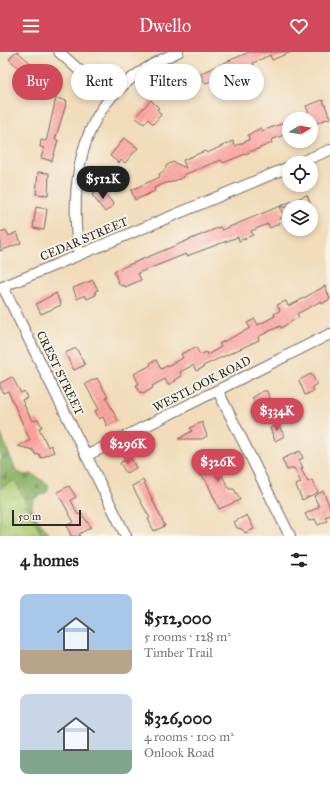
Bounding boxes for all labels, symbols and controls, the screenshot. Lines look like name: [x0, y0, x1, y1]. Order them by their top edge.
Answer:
icon: menu: [20, 15, 42, 37]
text: Dwello: [139, 15, 191, 37]
icon: heart: [288, 15, 310, 37]
chip: Buy: [12, 64, 63, 100]
chip: Rent: [71, 64, 127, 100]
chip: Filters: [135, 64, 201, 100]
chip: New: [209, 64, 264, 100]
north arrow: [282, 112, 318, 148]
map controls: [282, 112, 318, 236]
button: locate: [282, 156, 318, 192]
pin: $512K: [75, 166, 131, 200]
text: $512K: [86, 171, 120, 187]
button: layers: [282, 200, 318, 236]
street label: CEDAR STREET: [38, 214, 130, 264]
street label: CREST STREET: [34, 329, 86, 417]
street label: WESTLOOK ROAD: [151, 353, 253, 415]
pin: $334K: [249, 398, 305, 432]
text: $334K: [260, 403, 294, 419]
pin: $296K: [100, 431, 156, 465]
text: $296K: [109, 436, 147, 452]
pin: $326K: [190, 449, 246, 483]
text: $326K: [200, 454, 236, 470]
scale bar: [12, 508, 81, 527]
text: 50 m: [18, 510, 41, 523]
icon: filters: [288, 549, 310, 571]
text: 4 homes: [20, 550, 79, 571]
text: $512,000: [144, 608, 212, 629]
icon: home: [52, 610, 100, 658]
text: 5 rooms · 128 m²: [144, 629, 231, 645]
text: Timber Trail: [144, 645, 213, 661]
text: $326,000: [144, 708, 212, 729]
icon: home: [52, 710, 100, 758]
text: 4 rooms · 100 m²: [144, 729, 234, 745]
text: Onlook Road: [144, 745, 214, 761]

